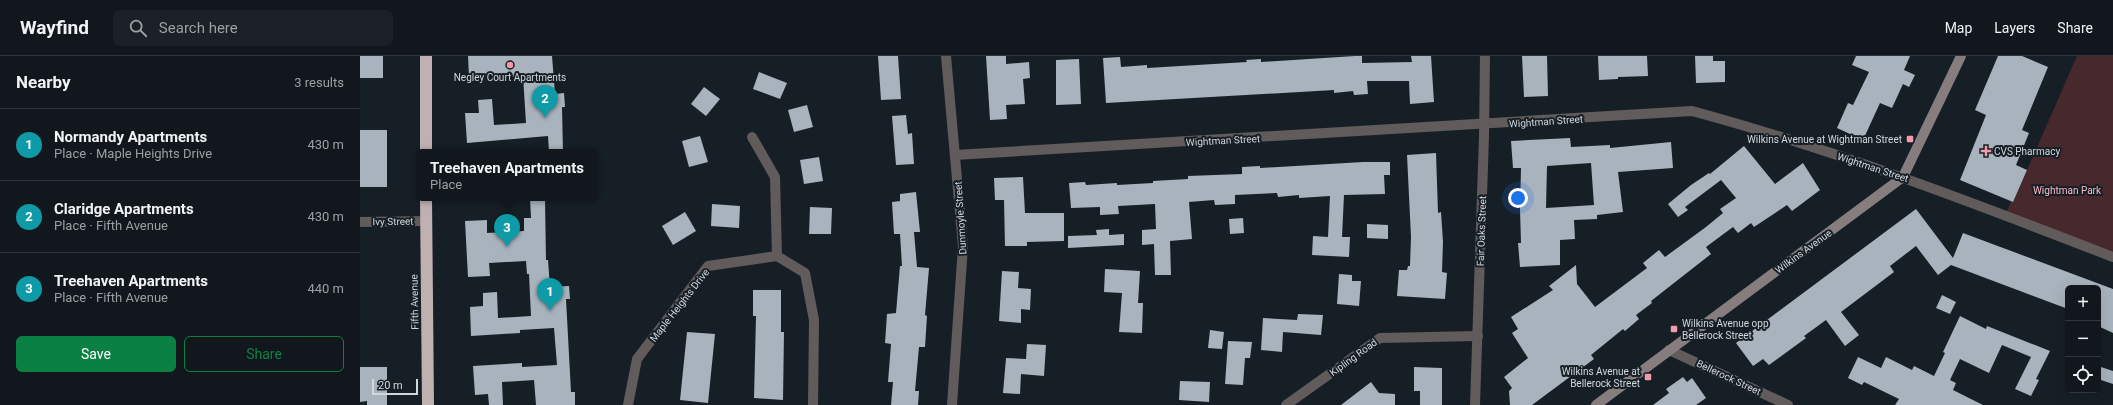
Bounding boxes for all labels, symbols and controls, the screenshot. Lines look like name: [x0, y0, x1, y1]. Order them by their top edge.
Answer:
search box: [113, 10, 393, 46]
text: Wayfind: [20, 16, 89, 39]
icon: search: [127, 17, 149, 39]
text: Search here: [159, 19, 238, 37]
text: Map: [1945, 20, 1972, 36]
text: Layers: [1994, 20, 2035, 36]
text: Share: [2057, 20, 2093, 36]
marker: Negley Court Apartments: [505, 60, 515, 70]
text: Nearby: [16, 72, 71, 92]
place label: Negley Court Apartments: [454, 72, 566, 83]
text: 3 results: [294, 75, 344, 90]
pin: 2: [532, 85, 558, 118]
street label: Wightman Street: [1509, 113, 1583, 130]
text: Normandy Apartments: [54, 128, 207, 146]
street label: Wightman Street: [1186, 133, 1260, 148]
place label: Wilkins Avenue at Wightman Street: [1747, 134, 1902, 145]
marker: Wilkins Avenue at Wightman Street: [1905, 134, 1915, 144]
text: 1: [25, 137, 33, 152]
text: 430 m: [307, 137, 344, 152]
text: Place · Maple Heights Drive: [54, 146, 212, 161]
marker: CVS Pharmacy: [1981, 146, 1991, 156]
place label: CVS Pharmacy: [1994, 146, 2060, 157]
popup: [416, 149, 598, 201]
street label: Wightman Street: [1836, 151, 1910, 184]
text: Treehaven Apartments: [430, 159, 584, 177]
text: Place: [430, 177, 462, 192]
street label: Dunmoyle Street: [952, 181, 969, 255]
park label: Wightman Park: [2033, 185, 2102, 196]
your location: [1508, 188, 1528, 208]
street label: Fair Oaks Street: [1475, 196, 1488, 266]
text: Claridge Apartments: [54, 200, 194, 218]
text: 2: [25, 209, 33, 224]
text: 430 m: [307, 209, 344, 224]
pin: 3: [494, 214, 520, 247]
street label: Ivy Street: [372, 216, 414, 227]
text: Place · Fifth Avenue: [54, 218, 168, 233]
street label: Wilkins Avenue: [1773, 227, 1834, 276]
street label: Maple Heights Drive: [648, 267, 711, 344]
text: Treehaven Apartments: [54, 272, 208, 290]
street label: Fifth Avenue: [409, 274, 420, 330]
pin: 1: [537, 278, 563, 311]
text: 3: [25, 281, 33, 296]
text: 440 m: [307, 281, 344, 296]
map controls: [2065, 285, 2101, 393]
button: +: [2065, 285, 2101, 321]
text: Place · Fifth Avenue: [54, 290, 168, 305]
place label: Wilkins Avenue opp Bellerock Street: [1682, 318, 1769, 341]
button: −: [2065, 321, 2101, 357]
marker: Wilkins Avenue opp Bellerock Street: [1669, 324, 1679, 334]
button: Save: [16, 336, 176, 372]
button: Share: [184, 336, 344, 372]
street label: Kipling Road: [1328, 337, 1379, 378]
button: locate: [2065, 357, 2101, 393]
street label: Bellerock Street: [1695, 358, 1763, 397]
place label: Wilkins Avenue at Bellerock Street: [1562, 366, 1640, 389]
marker: Wilkins Avenue at Bellerock Street: [1643, 372, 1653, 382]
scale bar: [372, 377, 418, 396]
text: 20 m: [378, 379, 403, 392]

